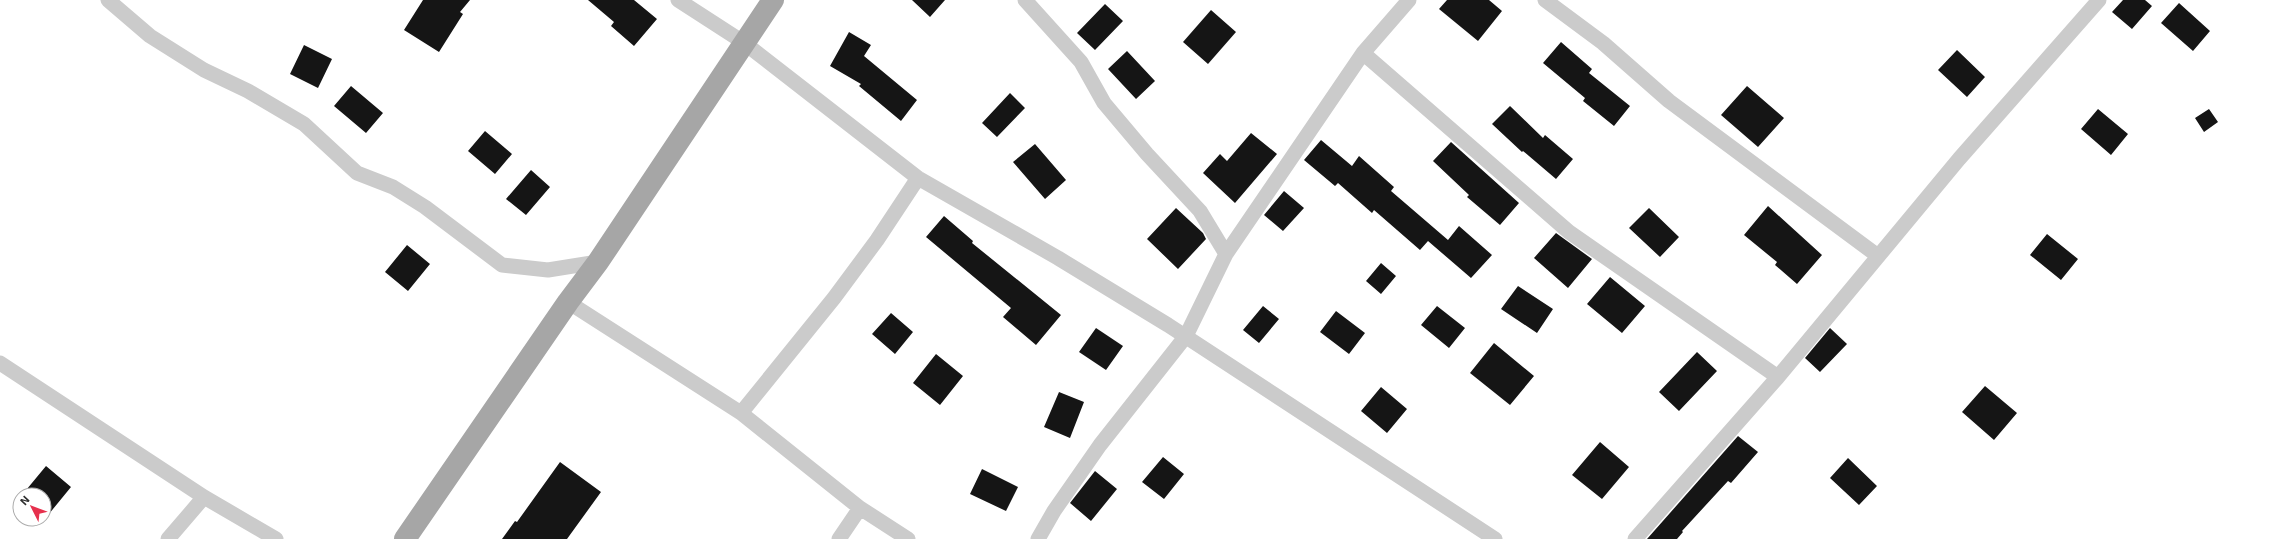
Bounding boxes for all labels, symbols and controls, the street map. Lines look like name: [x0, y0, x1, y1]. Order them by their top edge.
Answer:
north arrow: [12, 487, 52, 527]
text: N: [17, 493, 32, 507]

